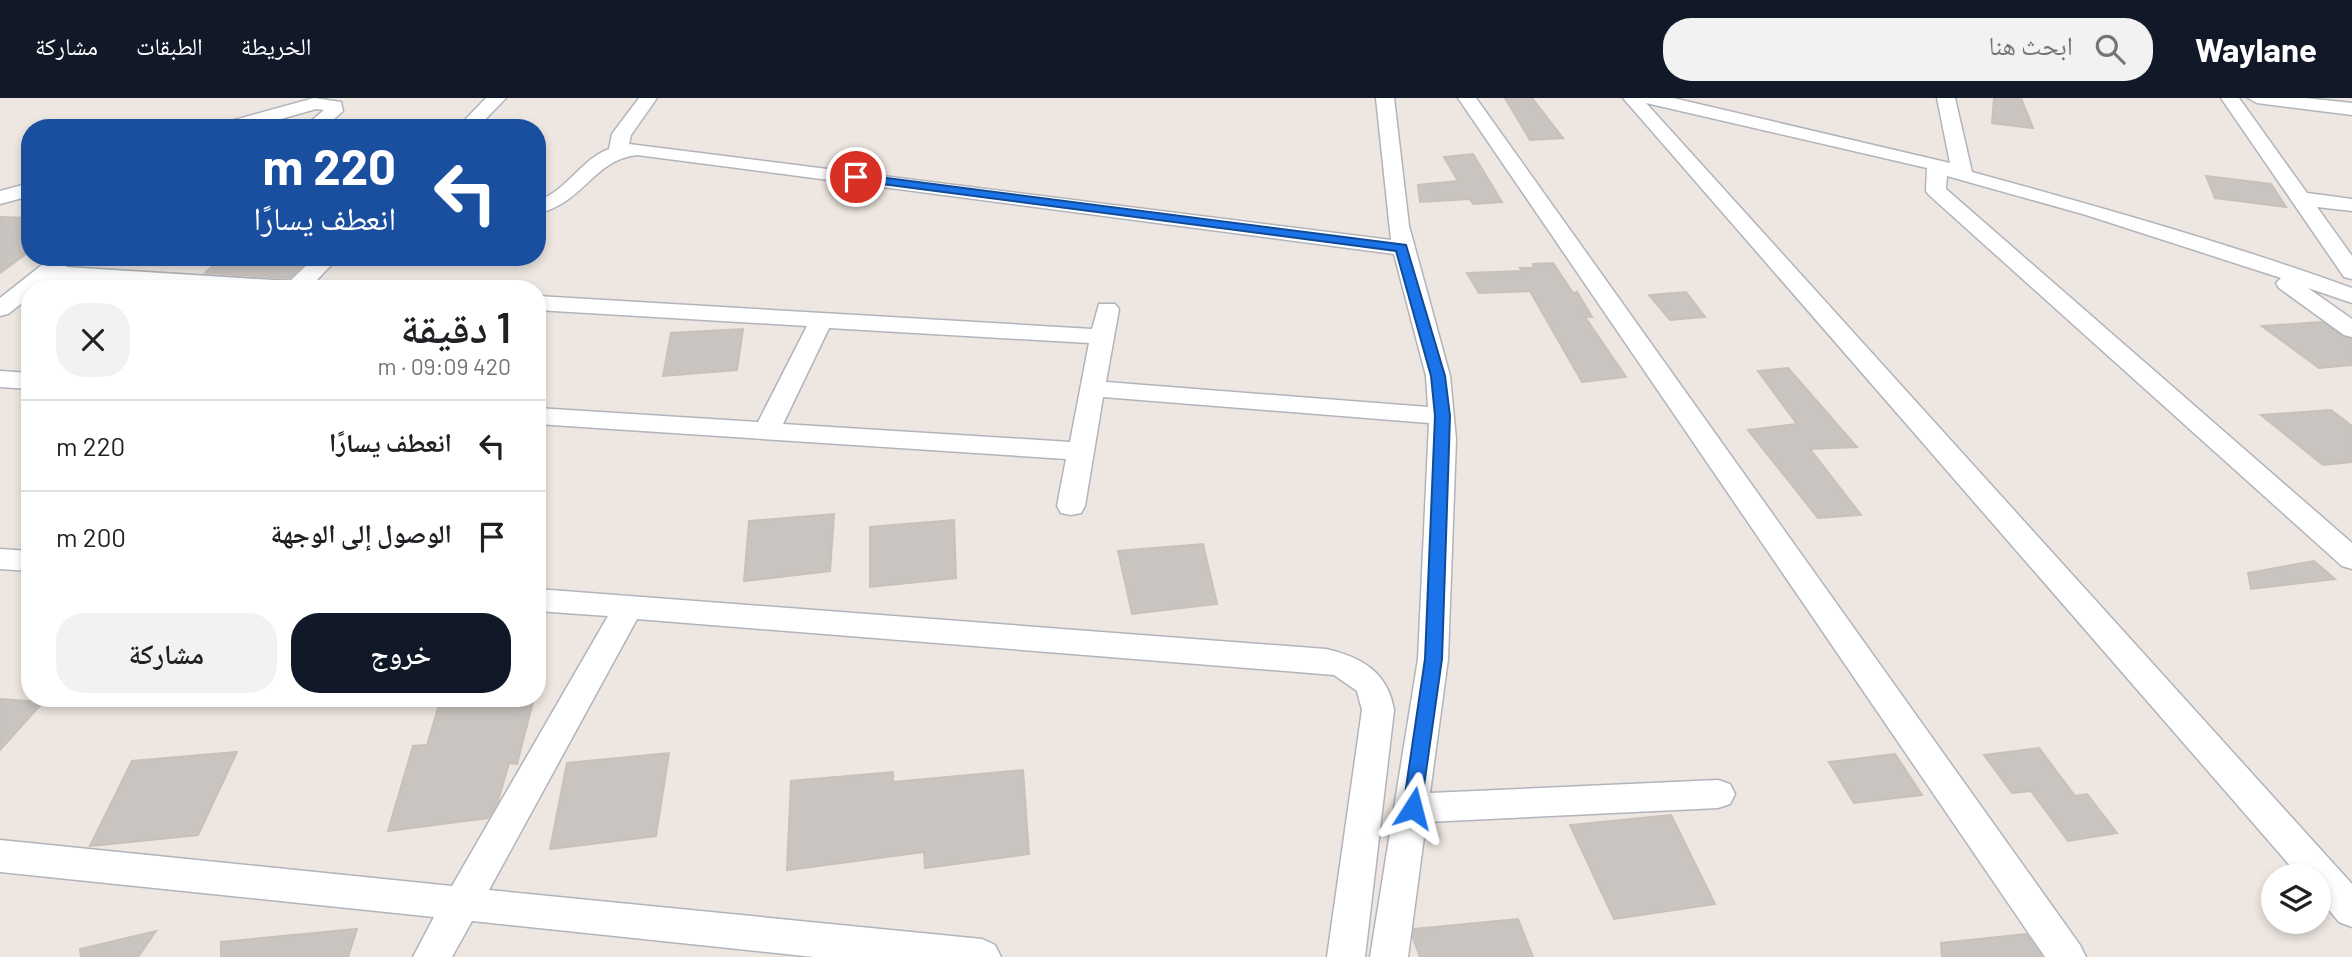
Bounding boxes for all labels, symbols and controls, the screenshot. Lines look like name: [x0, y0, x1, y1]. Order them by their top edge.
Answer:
search box: [1663, 18, 2153, 81]
text: ابحث هنا: [1988, 29, 2073, 60]
text: Waylane: [2195, 29, 2317, 69]
icon: search: [2091, 30, 2129, 68]
text: مشاركة: [35, 31, 98, 60]
text: الطبقات: [136, 31, 203, 60]
text: الخريطة: [241, 31, 311, 60]
text: 220 m: [262, 136, 396, 195]
icon: left: [420, 147, 511, 238]
pin: [826, 147, 886, 207]
icon: arrive: [837, 158, 875, 196]
text: انعطف يسارًا: [253, 198, 396, 236]
text: 1 دقيقة: [400, 301, 511, 351]
button: close: [56, 303, 130, 377]
text: 420 m · 09:09: [378, 352, 511, 380]
text: انعطف يسارًا: [329, 426, 452, 457]
icon: left: [473, 427, 511, 465]
text: 220 m: [56, 430, 125, 461]
text: الوصول إلى الوجهة: [271, 517, 452, 548]
icon: arrive: [473, 518, 511, 556]
text: 200 m: [56, 521, 126, 552]
button: مشاركة: [56, 613, 277, 693]
button: خروج: [291, 613, 511, 693]
position arrow: [1376, 771, 1450, 845]
map controls: [2261, 864, 2331, 934]
button: layers: [2261, 864, 2331, 934]

